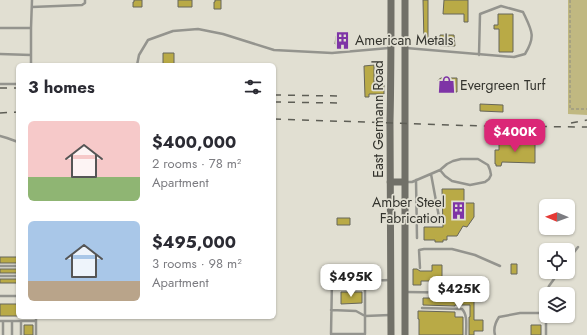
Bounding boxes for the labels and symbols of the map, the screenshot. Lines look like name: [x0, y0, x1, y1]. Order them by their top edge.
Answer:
building icon: American Metals: [332, 30, 352, 50]
place label: American Metals: [355, 30, 454, 50]
street label: East Germann Road: [368, 60, 388, 178]
shop icon: Evergreen Turf: [437, 75, 457, 95]
place label: Evergreen Turf: [460, 75, 547, 95]
pin: $400K: [487, 119, 543, 153]
place label: Amber Steel Fabrication: [372, 192, 445, 228]
north arrow: [539, 199, 575, 235]
building icon: Amber Steel Fabrication: [448, 200, 468, 220]
pin: $495K: [323, 264, 379, 298]
pin: $425K: [431, 276, 487, 310]

